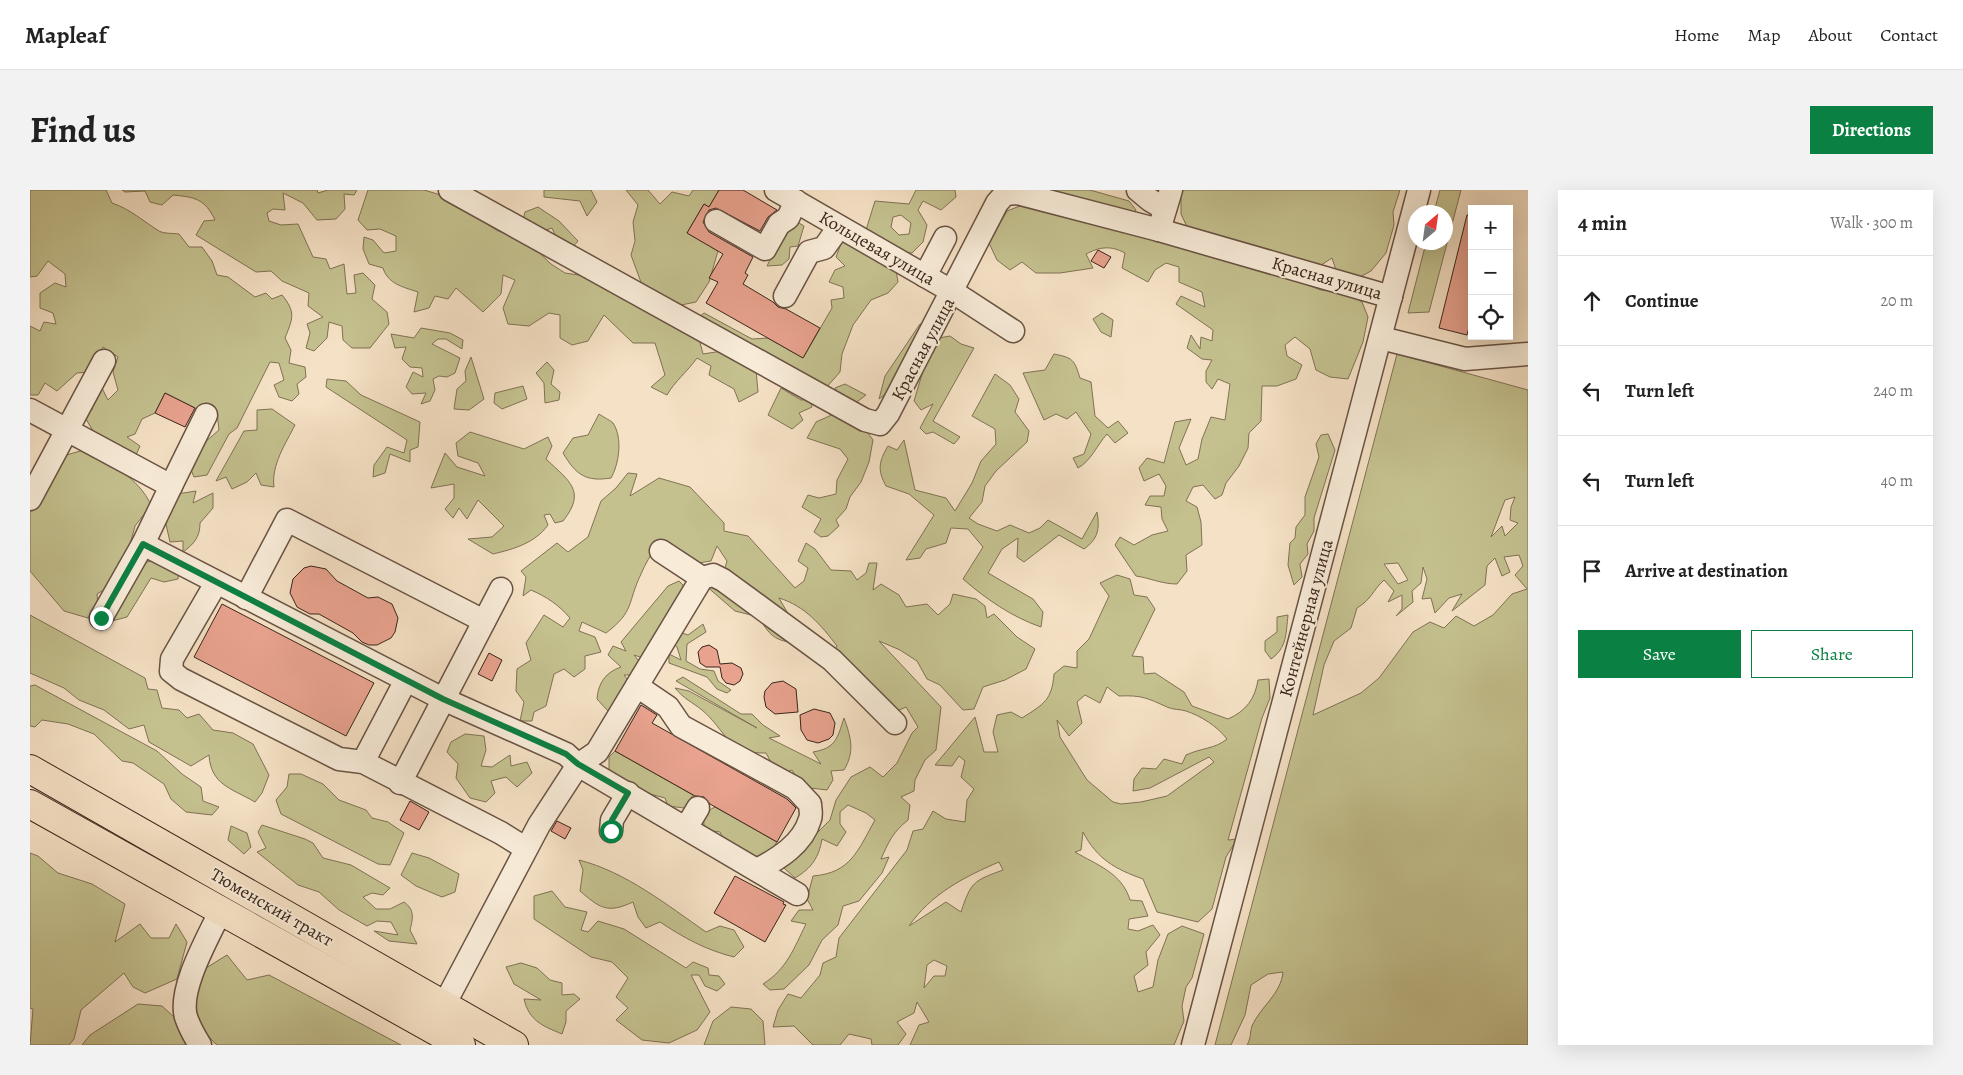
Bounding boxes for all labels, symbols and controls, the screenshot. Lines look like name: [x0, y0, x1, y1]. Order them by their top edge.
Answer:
text: Mapleaf: [25, 19, 107, 51]
text: Home: [1674, 23, 1719, 47]
text: Map: [1747, 23, 1780, 47]
text: About: [1808, 23, 1852, 47]
text: Contact: [1880, 23, 1938, 47]
text: Find us: [30, 106, 136, 154]
button: Directions: [1810, 106, 1933, 154]
street label: Кольцевая улица: [815, 205, 940, 291]
north arrow: [1408, 205, 1453, 250]
map controls: [1468, 205, 1513, 340]
button: +: [1468, 205, 1513, 250]
text: 4 min: [1578, 209, 1627, 237]
text: Walk · 300 m: [1830, 212, 1913, 234]
button: −: [1468, 250, 1513, 295]
street label: Красная улица: [1269, 251, 1386, 305]
icon: ahead: [1578, 287, 1606, 315]
text: Continue: [1625, 288, 1699, 314]
text: 20 m: [1880, 290, 1913, 312]
street label: Красная улица: [886, 293, 961, 405]
button: locate: [1468, 295, 1513, 340]
icon: left: [1578, 377, 1606, 405]
text: Turn left: [1625, 378, 1694, 404]
text: 240 m: [1873, 380, 1913, 402]
icon: left: [1578, 467, 1606, 495]
text: Turn left: [1625, 468, 1694, 494]
text: 40 m: [1881, 470, 1913, 492]
street label: Контейнерная улица: [1273, 536, 1339, 700]
icon: arrive: [1578, 557, 1606, 585]
text: Arrive at destination: [1625, 558, 1788, 584]
route end: [90, 607, 113, 630]
button: Save: [1578, 630, 1741, 678]
button: Share: [1751, 630, 1913, 678]
route start: [600, 820, 623, 843]
street label: Тюменский тракт: [206, 862, 338, 952]

